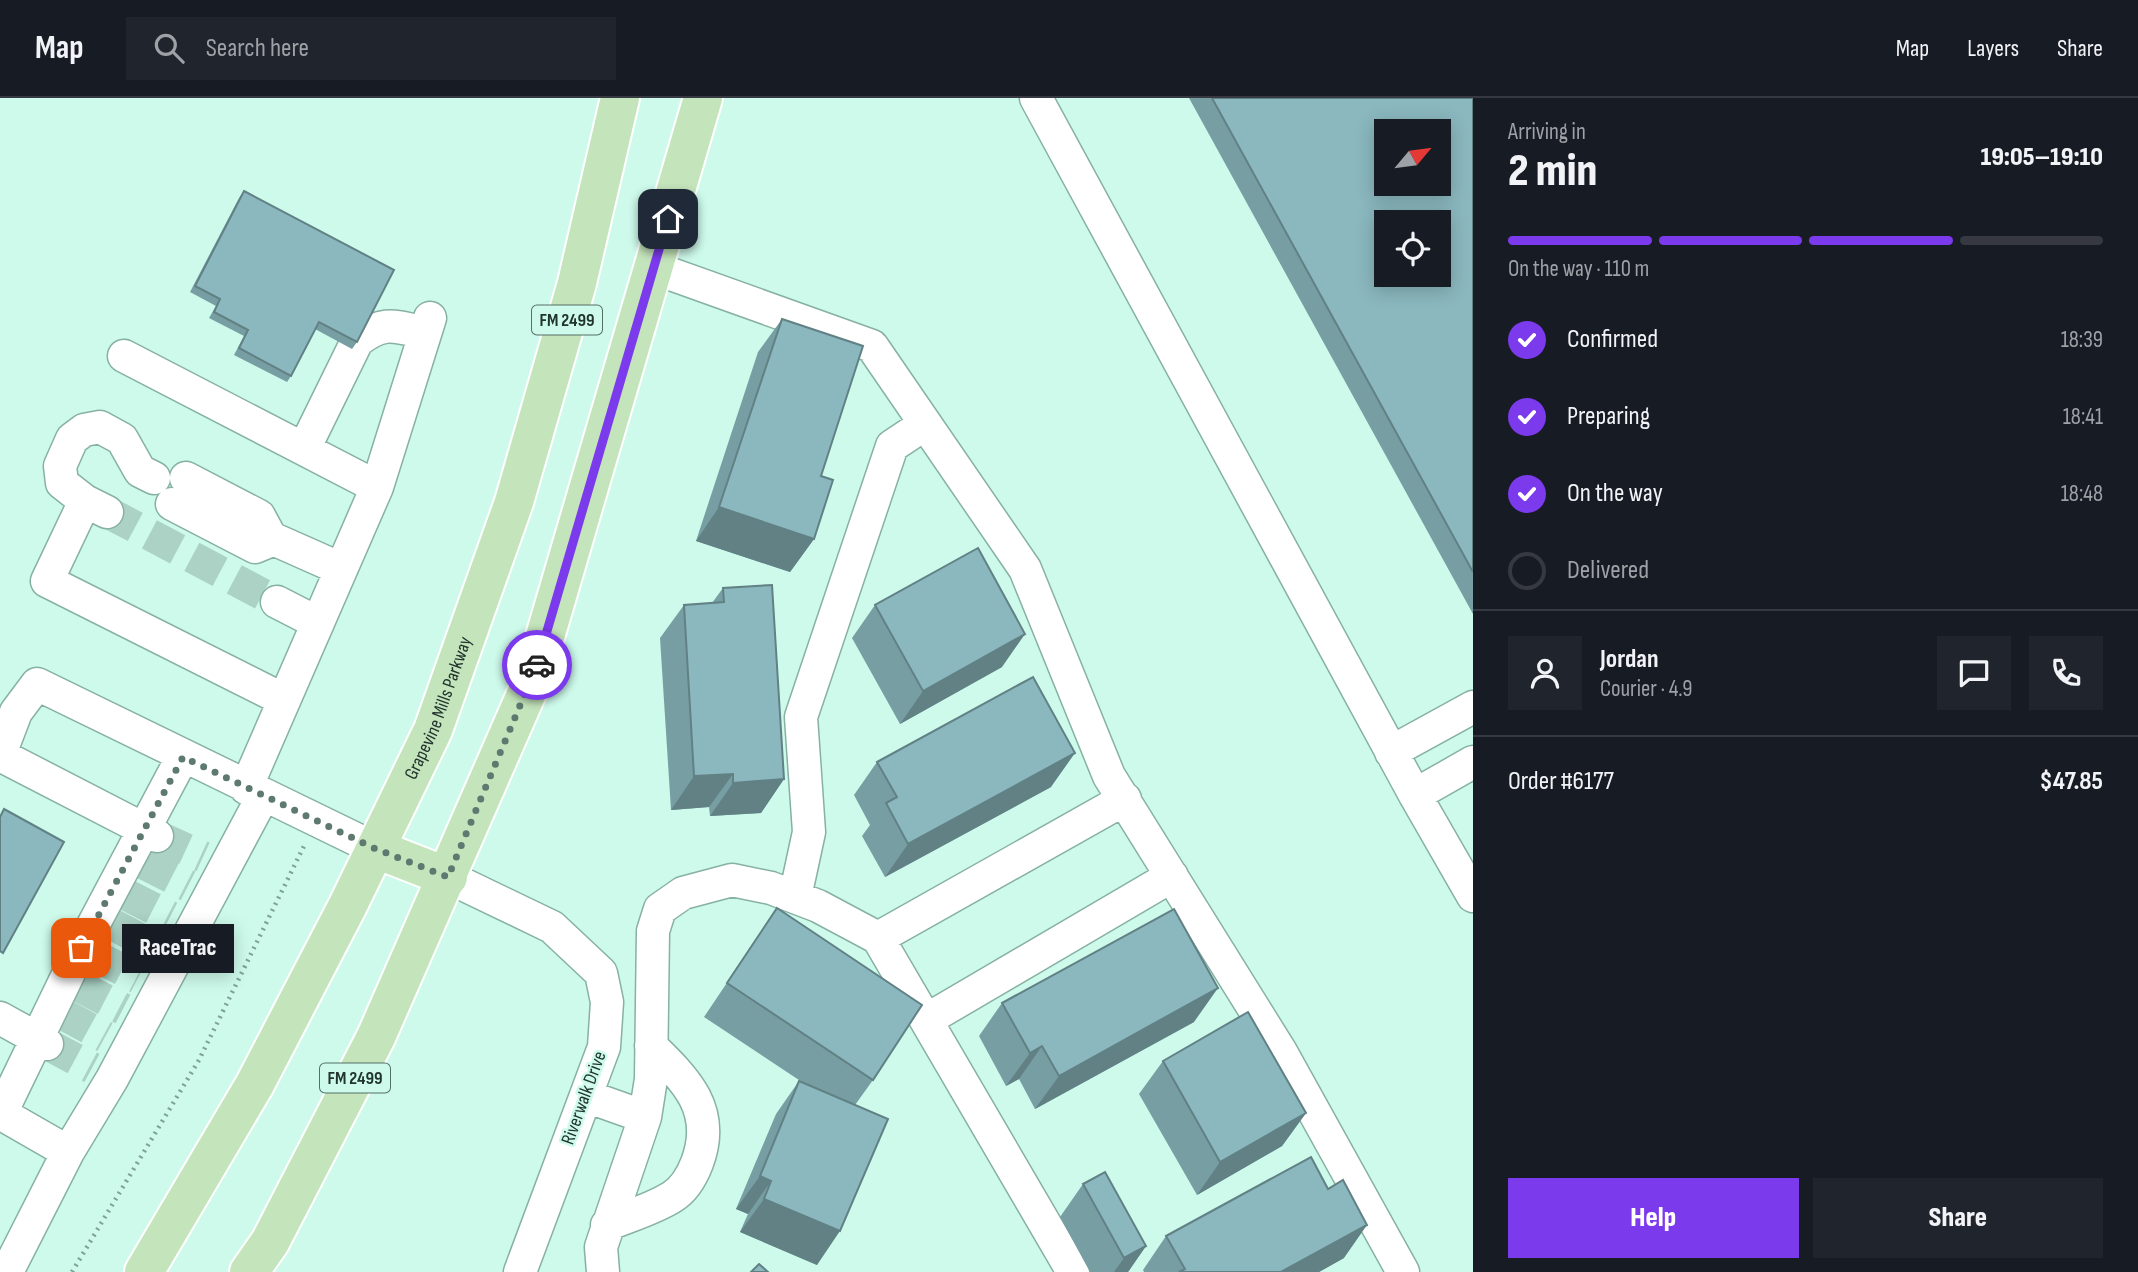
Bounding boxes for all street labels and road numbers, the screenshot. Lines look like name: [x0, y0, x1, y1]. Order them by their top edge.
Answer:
road number: FM 2499: [532, 306, 602, 334]
street label: Grapevine Mills Parkway: [399, 633, 477, 783]
street label: Riverwalk Drive: [557, 1048, 611, 1148]
road number: FM 2499: [320, 1063, 390, 1093]

